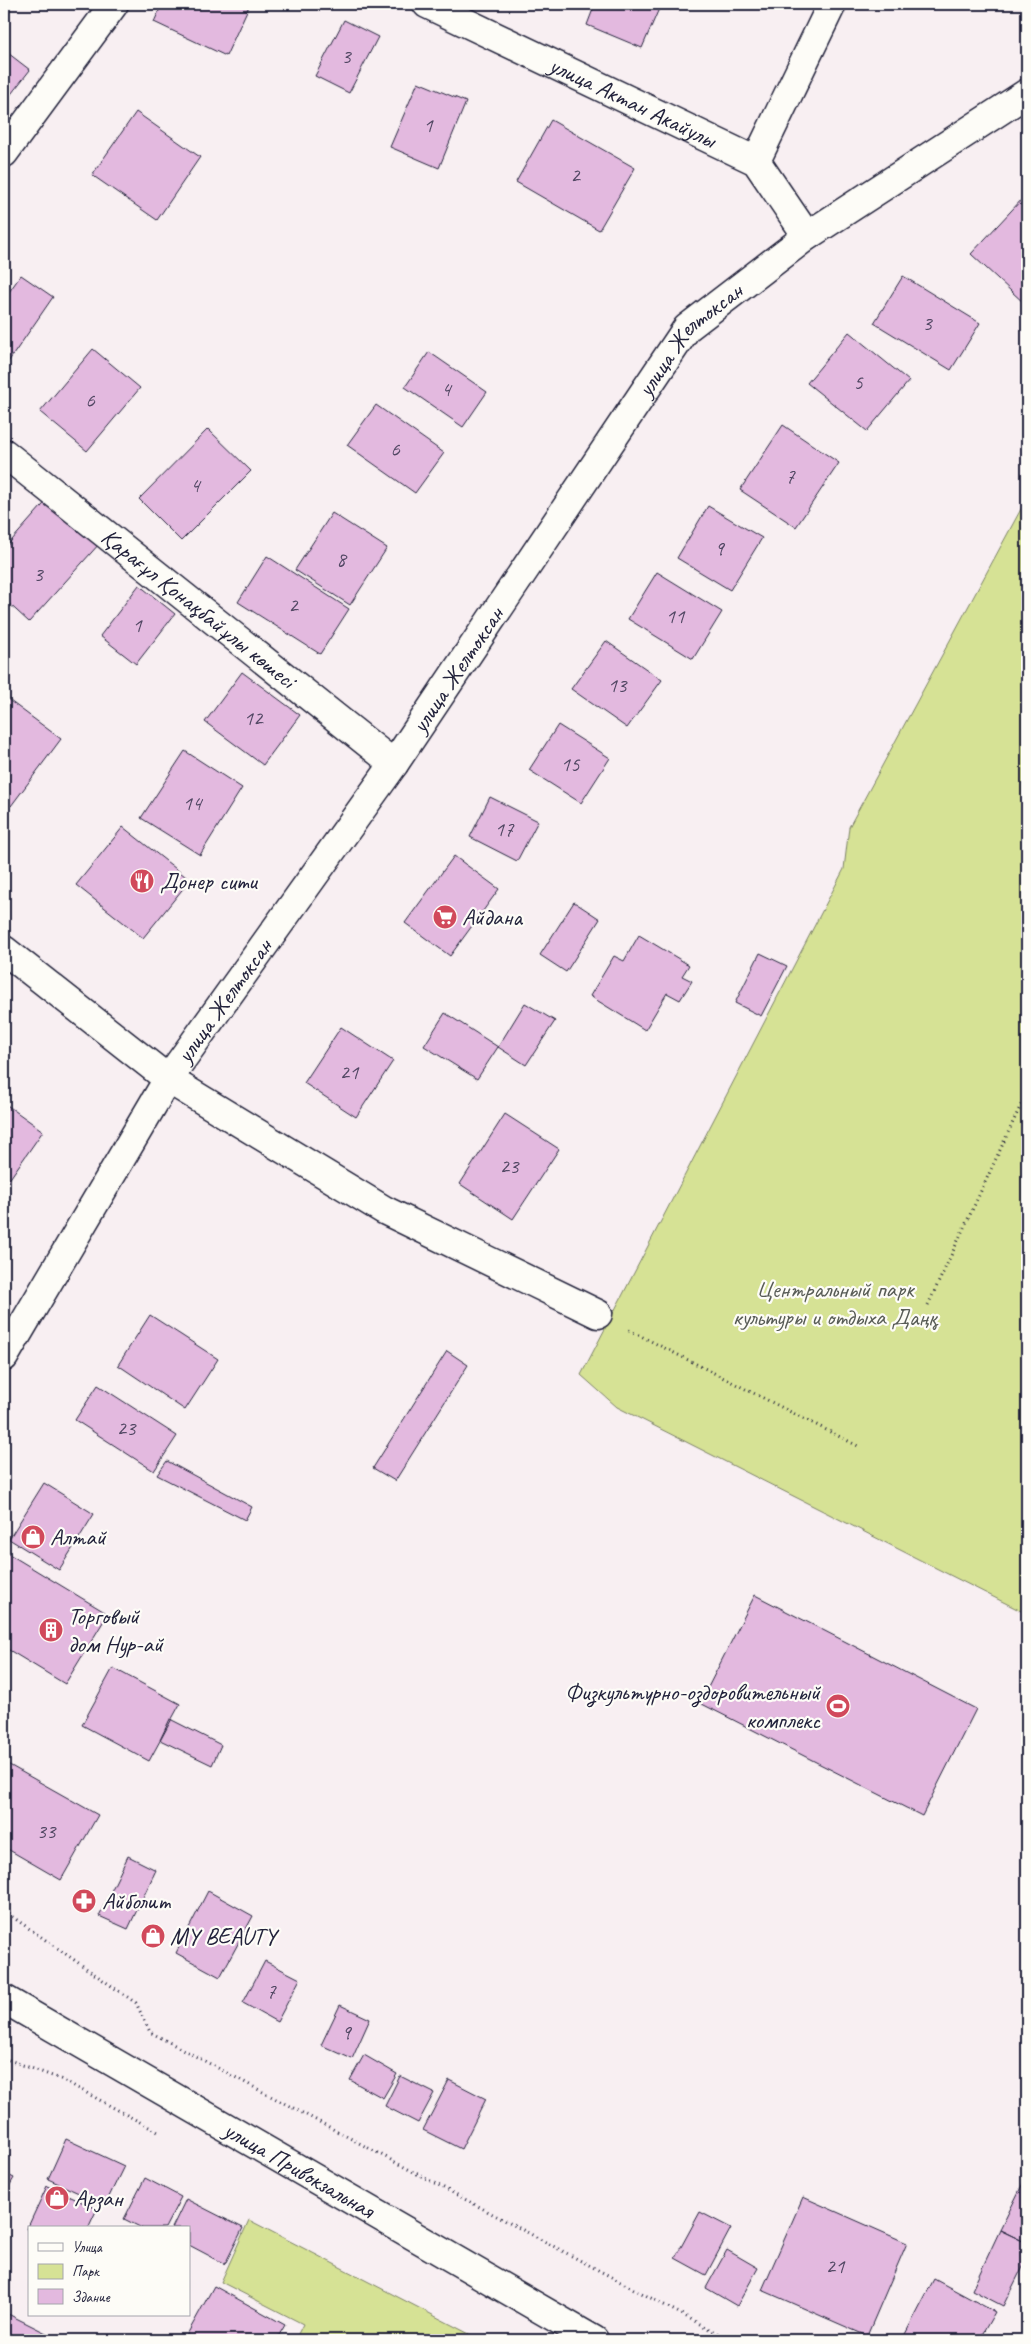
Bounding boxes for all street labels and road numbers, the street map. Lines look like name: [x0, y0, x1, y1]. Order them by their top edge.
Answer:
street label: улица Актан Акайулы: [543, 49, 723, 156]
street label: улица Желтоксан: [629, 275, 750, 404]
street label: Қарағұл Қонақбайұлы көшесі: [95, 522, 304, 696]
street label: улица Желтоксан: [403, 599, 512, 740]
street label: улица Желтоксан: [168, 931, 280, 1070]
street label: улица Привокзальная: [217, 2114, 381, 2226]

